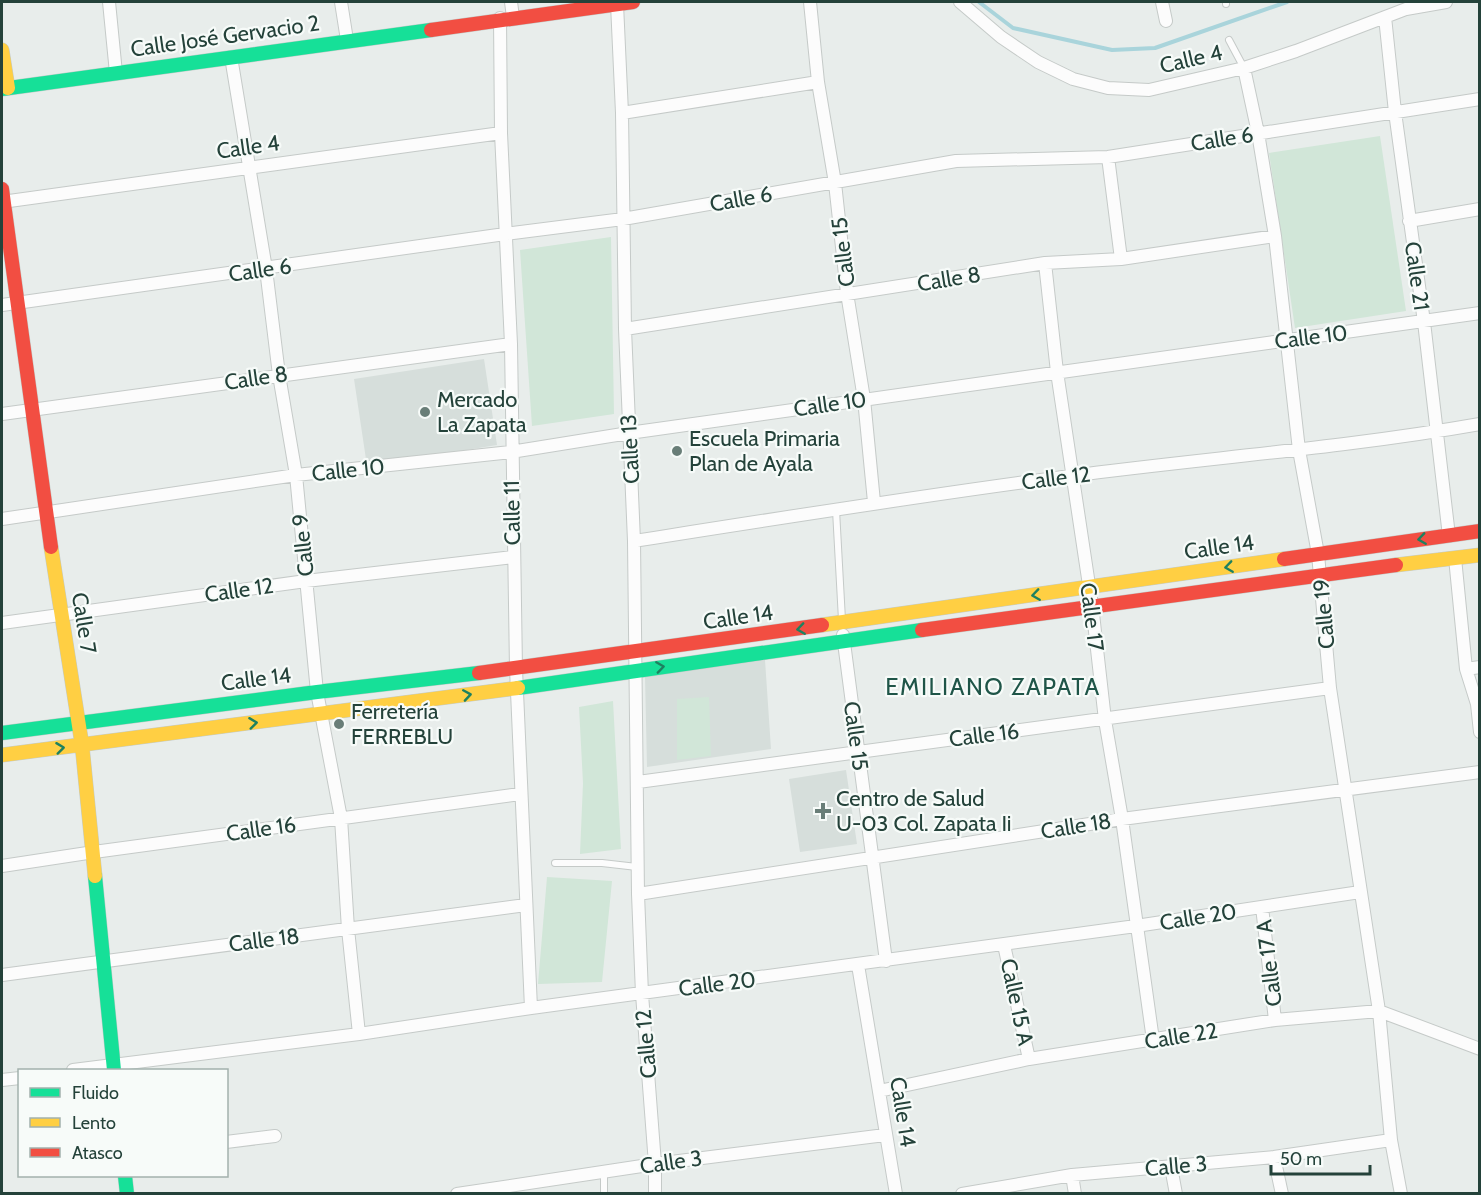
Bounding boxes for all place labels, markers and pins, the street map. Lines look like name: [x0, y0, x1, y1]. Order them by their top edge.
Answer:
place label: Mercado La Zapata: [437, 386, 527, 438]
marker: Mercado La Zapata: [418, 405, 432, 419]
place label: Escuela Primaria Plan de Ayala: [689, 425, 840, 477]
marker: Escuela Primaria Plan de Ayala: [670, 444, 684, 458]
place label: Ferretería FERREBLU: [351, 698, 453, 750]
marker: Ferretería FERREBLU: [332, 717, 346, 731]
place label: Centro de Salud U-03 Col. Zapata Ii: [836, 785, 1012, 837]
marker: Centro de Salud U-03 Col. Zapata Ii: [814, 802, 832, 820]

